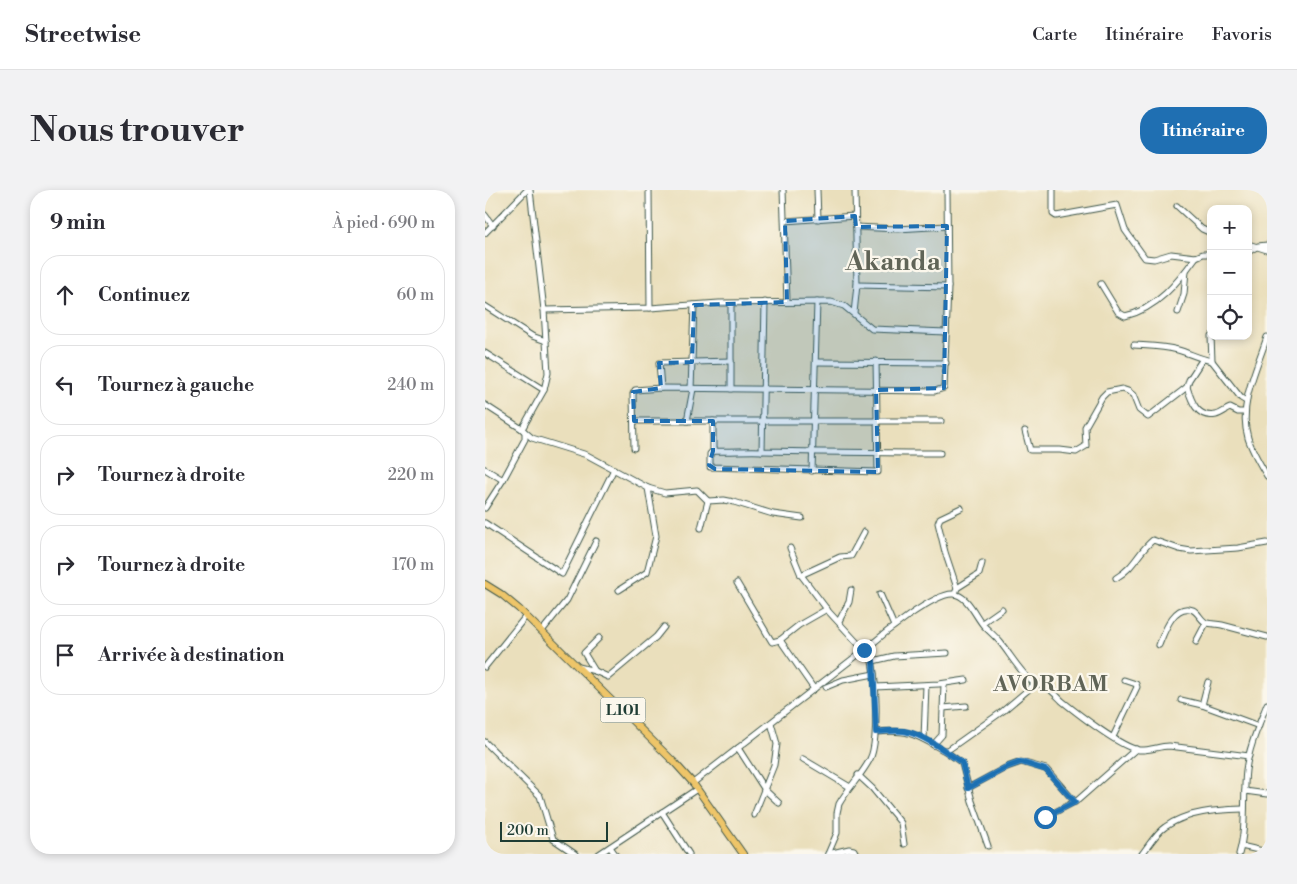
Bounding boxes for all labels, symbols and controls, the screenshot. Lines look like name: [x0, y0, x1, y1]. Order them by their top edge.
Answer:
text: Streetwise: [25, 20, 141, 50]
text: Carte: [1032, 23, 1077, 46]
text: Itinéraire: [1105, 23, 1184, 46]
text: Favoris: [1212, 23, 1272, 46]
button: Itinéraire: [1140, 107, 1267, 154]
text: Nous trouver: [30, 109, 245, 152]
map controls: [1207, 205, 1252, 340]
button: +: [1207, 205, 1252, 250]
text: 9 min: [50, 210, 105, 236]
text: À pied · 690 m: [332, 213, 435, 233]
district label: Akanda: [844, 246, 942, 278]
button: −: [1207, 250, 1252, 295]
icon: ahead: [51, 281, 79, 309]
text: Continuez: [98, 283, 190, 307]
text: 60 m: [396, 285, 434, 305]
button: locate: [1207, 295, 1252, 340]
icon: left: [51, 371, 79, 399]
text: Tournez à gauche: [98, 373, 254, 397]
text: 240 m: [387, 375, 434, 395]
icon: right: [51, 461, 79, 489]
text: Tournez à droite: [98, 463, 245, 487]
text: 220 m: [388, 465, 434, 485]
icon: right: [51, 551, 79, 579]
text: Tournez à droite: [98, 553, 245, 577]
text: 170 m: [392, 555, 434, 575]
route end: [853, 639, 876, 662]
icon: arrive: [51, 641, 79, 669]
text: Arrivée à destination: [98, 643, 284, 667]
district label: AVORBAM: [992, 672, 1109, 698]
road number: L101: [601, 698, 645, 722]
route start: [1034, 806, 1057, 829]
scale bar: [500, 819, 607, 842]
text: 200 m: [507, 822, 549, 840]

